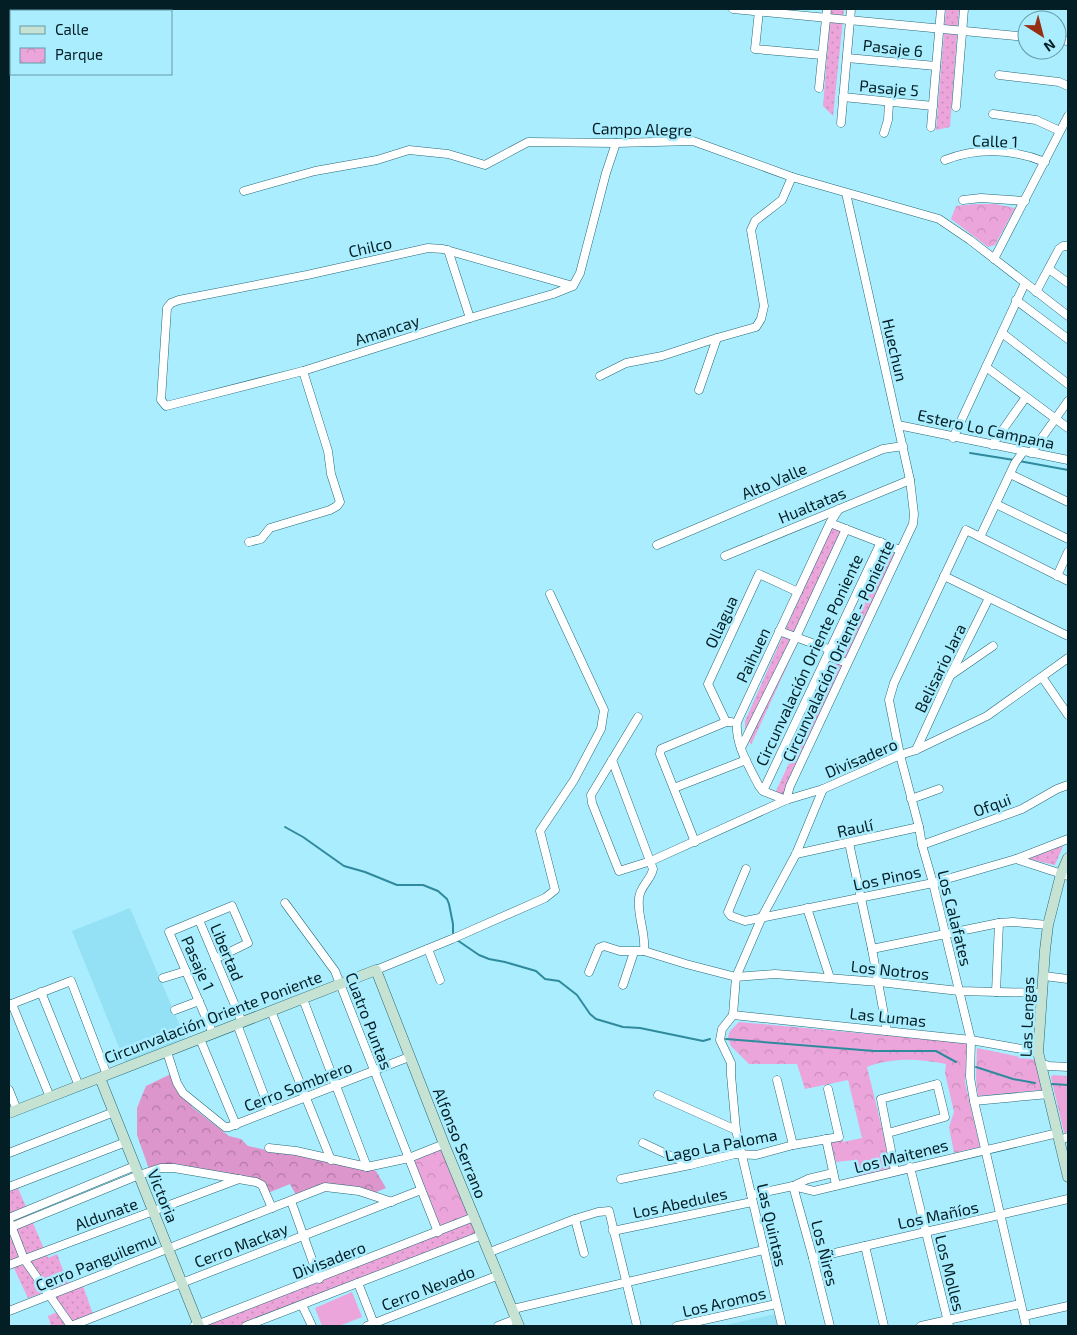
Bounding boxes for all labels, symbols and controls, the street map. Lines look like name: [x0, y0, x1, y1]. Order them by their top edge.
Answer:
legend: [10, 10, 172, 75]
north arrow: [1017, 10, 1067, 60]
text: Calle: [55, 20, 89, 38]
street label: Pasaje 6: [862, 35, 924, 61]
text: N: [1041, 36, 1059, 56]
text: Parque: [55, 45, 103, 63]
street label: Pasaje 5: [858, 75, 920, 101]
street label: Campo Alegre: [592, 118, 692, 139]
street label: Calle 1: [972, 130, 1018, 151]
street label: Chilco: [346, 232, 393, 261]
street label: Amancay: [352, 310, 422, 349]
street label: Huechun: [879, 317, 912, 383]
street label: Estero Lo Campana: [916, 405, 1056, 452]
street label: Alto Valle: [738, 458, 809, 503]
street label: Hualtatas: [775, 482, 848, 527]
street label: Circunvalación Oriente - Poniente: [778, 537, 897, 765]
street label: Circunvalación Oriente Poniente: [751, 551, 866, 769]
street label: Ollagua: [700, 592, 741, 651]
street label: Belisario Jara: [910, 620, 969, 715]
street label: Paihuen: [732, 624, 774, 685]
street label: Divisadero: [822, 734, 900, 781]
street label: Ofqui: [970, 789, 1013, 820]
street label: Raulí: [835, 814, 876, 841]
street label: Los Pinos: [851, 861, 923, 894]
street label: Los Calafates: [934, 868, 977, 968]
street label: Libertad: [207, 920, 248, 983]
street label: Pasaje 1: [177, 933, 219, 993]
street label: Los Notros: [850, 956, 930, 983]
street label: Circunvalación Oriente Poniente: [101, 966, 324, 1067]
street label: Cuatro Puntas: [342, 969, 397, 1072]
street label: Las Lengas: [1016, 976, 1037, 1058]
street label: Las Lumas: [849, 1003, 927, 1030]
street label: Cerro Sombrero: [241, 1056, 355, 1115]
street label: Alfonso Serrano: [430, 1085, 491, 1201]
street label: Lago La Paloma: [663, 1124, 779, 1165]
street label: Los Maitenes: [852, 1135, 950, 1176]
street label: Victoria: [144, 1166, 183, 1225]
street label: Las Quintas: [753, 1181, 791, 1269]
street label: Los Abedules: [631, 1183, 729, 1222]
street label: Aldunate: [72, 1193, 140, 1234]
street label: Los Mañíos: [896, 1197, 980, 1232]
street label: Cerro Mackay: [191, 1218, 291, 1271]
street label: Los Ñires: [808, 1218, 843, 1288]
street label: Cerro Panguilemu: [32, 1229, 159, 1294]
street label: Los Molles: [932, 1233, 969, 1313]
street label: Divisadero: [289, 1237, 368, 1282]
street label: Cerro Nevado: [379, 1261, 477, 1314]
street label: Los Aromos: [680, 1283, 767, 1320]

